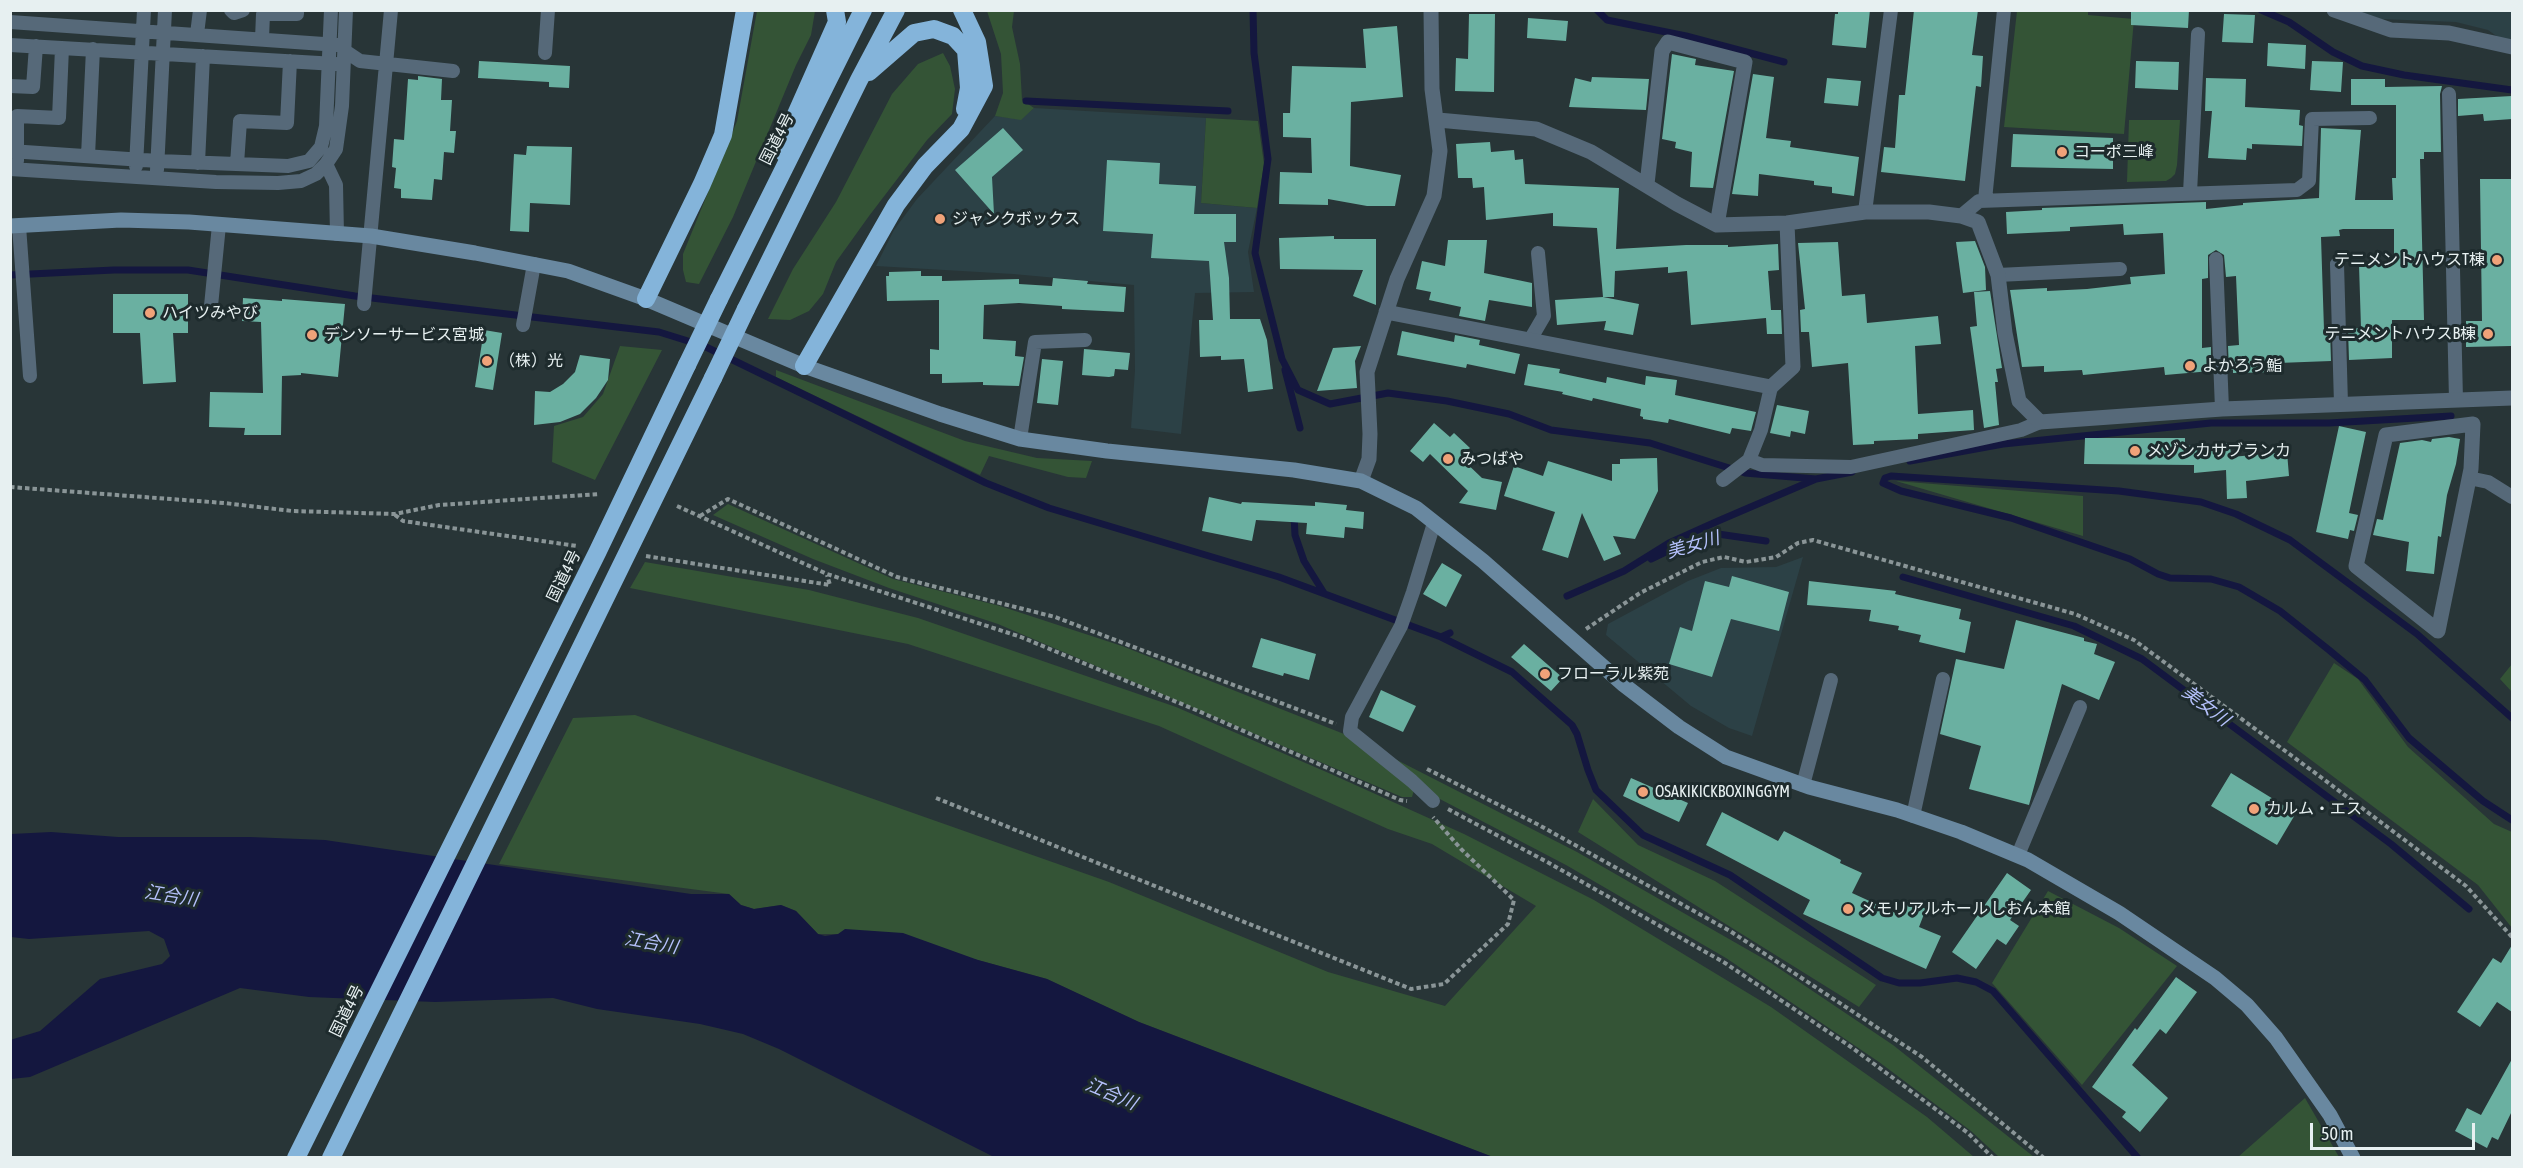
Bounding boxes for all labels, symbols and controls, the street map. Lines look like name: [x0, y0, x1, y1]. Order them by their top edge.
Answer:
street label: 国道4号: [756, 110, 798, 168]
place label: コーポ三峰: [2074, 142, 2154, 162]
marker: コーポ三峰: [2055, 145, 2069, 159]
place label: ジャンクボックス: [952, 209, 1080, 229]
marker: ジャンクボックス: [933, 212, 947, 226]
place label: テニメントハウスT棟: [2334, 250, 2485, 270]
marker: テニメントハウスT棟: [2490, 253, 2504, 267]
place label: ハイツみやび: [162, 303, 258, 323]
marker: ハイツみやび: [143, 306, 157, 320]
place label: テニメントハウスB棟: [2324, 324, 2476, 344]
place label: デンソーサービス宮城: [324, 325, 484, 345]
marker: テニメントハウスB棟: [2481, 327, 2495, 341]
marker: デンソーサービス宮城: [305, 328, 319, 342]
place label: （株）光: [499, 351, 563, 371]
marker: （株）光: [480, 354, 494, 368]
place label: よかろう鮨: [2202, 356, 2282, 376]
marker: よかろう鮨: [2183, 359, 2197, 373]
place label: メゾンカサブランカ: [2147, 441, 2291, 461]
marker: メゾンカサブランカ: [2128, 444, 2142, 458]
place label: みつばや: [1460, 449, 1524, 469]
marker: みつばや: [1441, 452, 1455, 466]
water label: 美女川: [1664, 527, 1722, 563]
street label: 国道4号: [543, 547, 585, 605]
place label: フローラル紫苑: [1557, 664, 1669, 684]
marker: フローラル紫苑: [1538, 667, 1552, 681]
water label: 美女川: [2178, 681, 2234, 731]
place label: OSAKIKICKBOXINGGYM: [1655, 782, 1790, 802]
marker: OSAKIKICKBOXINGGYM: [1636, 785, 1650, 799]
place label: カルム・エス: [2266, 799, 2362, 819]
marker: カルム・エス: [2247, 802, 2261, 816]
water label: 江合川: [143, 881, 199, 911]
place label: メモリアルホール しおん本館: [1860, 899, 2070, 919]
marker: メモリアルホール しおん本館: [1841, 902, 1855, 916]
water label: 江合川: [623, 928, 679, 958]
street label: 国道4号: [326, 982, 368, 1040]
water label: 江合川: [1082, 1074, 1140, 1114]
scale bar: [2313, 1111, 2478, 1149]
text: 50 m: [2321, 1123, 2353, 1144]

